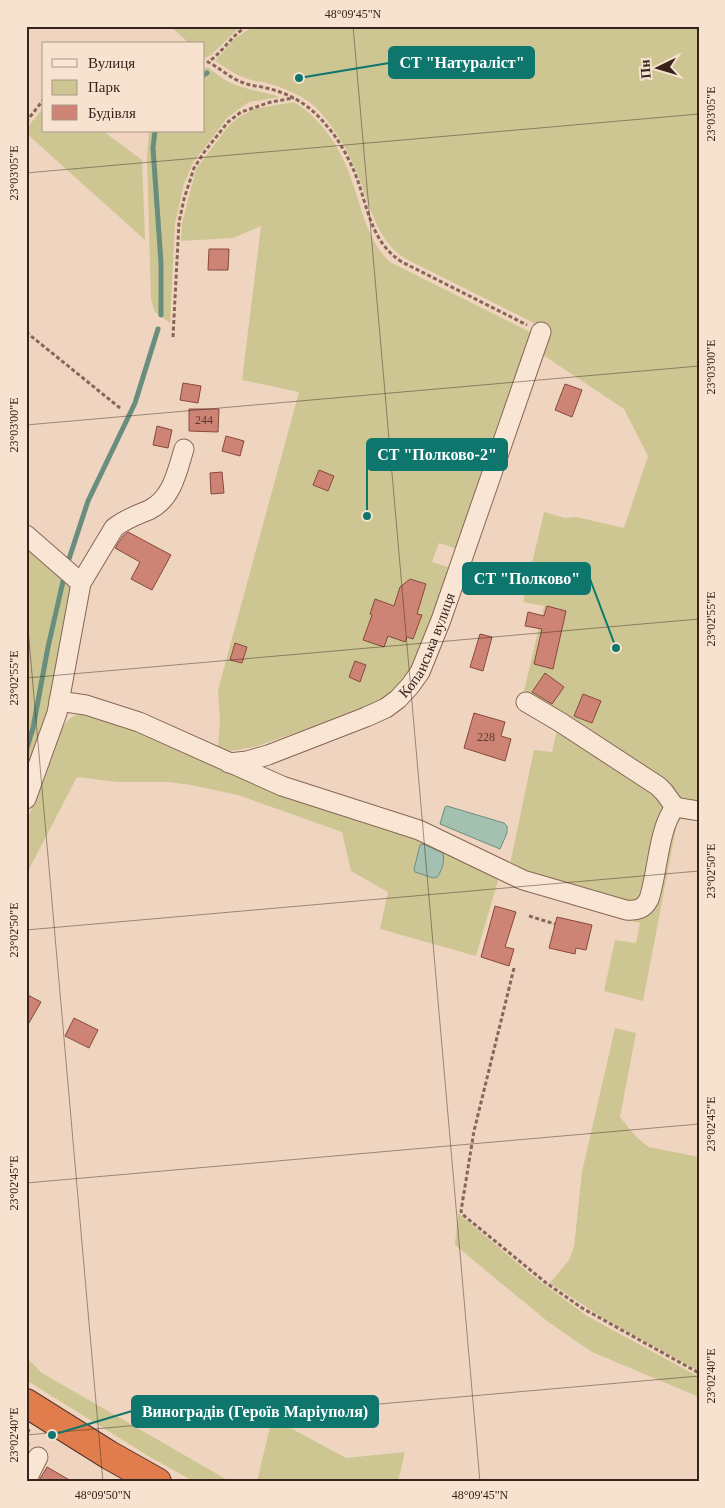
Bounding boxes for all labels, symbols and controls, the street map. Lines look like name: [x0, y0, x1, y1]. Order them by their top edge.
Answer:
text: 48°09'45"N: [325, 7, 382, 21]
legend: [42, 42, 205, 132]
north arrow: [632, 42, 682, 92]
callout: СТ "Натураліст": [389, 47, 534, 78]
text: СТ "Натураліст": [399, 54, 525, 72]
text: Вулиця: [88, 55, 135, 71]
text: Пн: [637, 59, 654, 79]
text: Парк: [88, 79, 121, 95]
text: 23°03'05"E: [704, 86, 718, 142]
text: Будівля: [88, 105, 136, 121]
text: 23°03'05"E: [7, 145, 21, 201]
text: 23°03'00"E: [704, 339, 718, 395]
text: 23°03'00"E: [7, 397, 21, 453]
house number: 244: [195, 413, 213, 427]
callout: СТ "Полково-2": [367, 439, 507, 470]
text: СТ "Полково-2": [377, 446, 497, 463]
callout: СТ "Полково": [463, 563, 590, 594]
text: СТ "Полково": [474, 570, 580, 587]
street label: Копанська вулиця: [395, 591, 458, 701]
text: 23°02'55"E: [704, 591, 718, 647]
text: 23°02'55"E: [7, 650, 21, 706]
house number: 228: [477, 730, 495, 744]
text: 23°02'50"E: [704, 843, 718, 899]
text: 23°02'50"E: [7, 902, 21, 958]
text: 23°02'45"E: [704, 1096, 718, 1152]
text: 23°02'45"E: [7, 1155, 21, 1211]
text: 23°02'40"E: [704, 1348, 718, 1404]
callout: Виноградів (Героїв Маріуполя): [132, 1396, 378, 1427]
text: Виноградів (Героїв Маріуполя): [142, 1403, 368, 1421]
text: 23°02'40"E: [7, 1407, 21, 1463]
text: 48°09'50"N: [75, 1488, 132, 1502]
text: 48°09'45"N: [452, 1488, 509, 1502]

